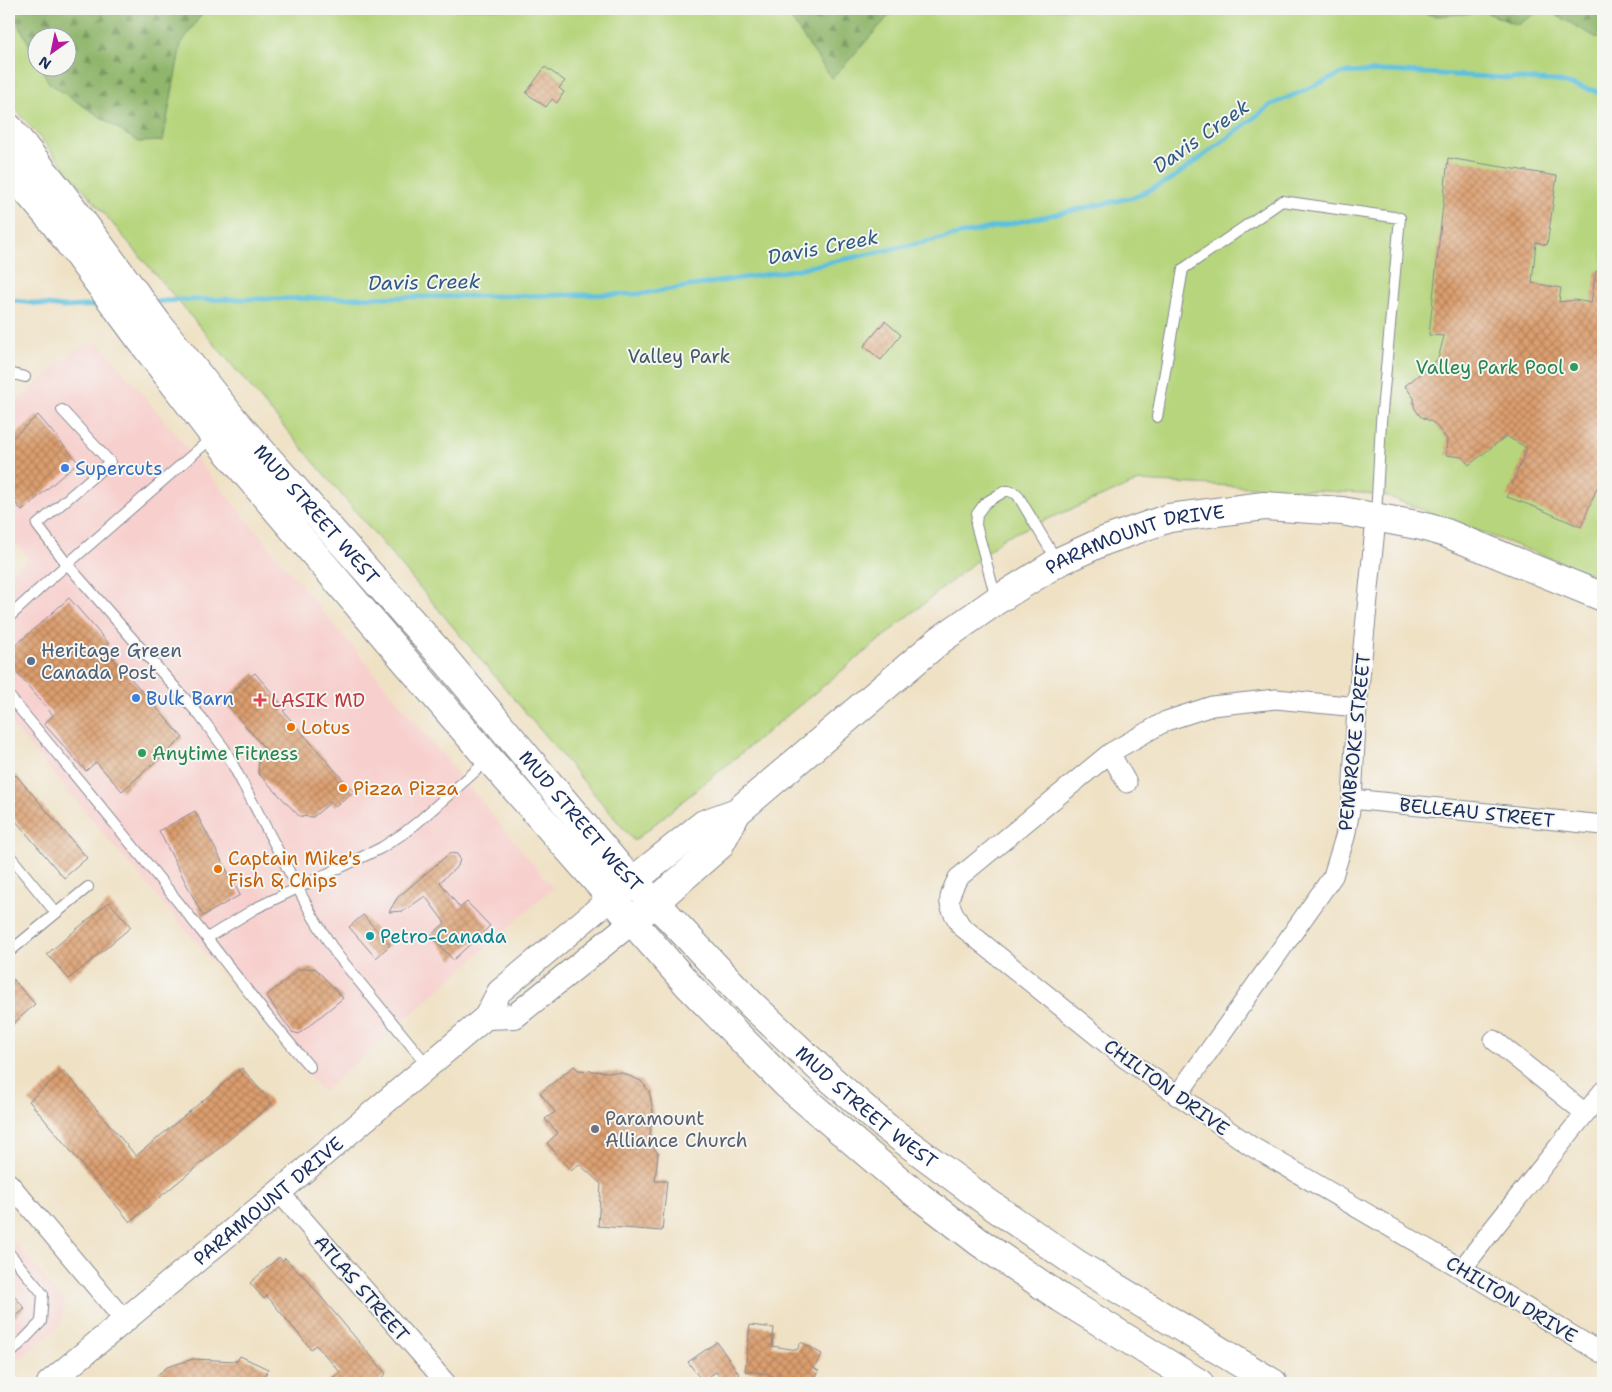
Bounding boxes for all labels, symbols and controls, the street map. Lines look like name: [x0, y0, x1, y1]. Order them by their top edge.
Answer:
north arrow: [28, 28, 78, 78]
text: N: [35, 52, 54, 73]
water label: Davis Creek: [1147, 93, 1255, 179]
water label: Davis Creek: [765, 223, 881, 270]
water label: Davis Creek: [368, 268, 481, 296]
park label: Valley Park: [628, 344, 731, 369]
place label: Valley Park Pool: [1415, 355, 1564, 380]
marker: Valley Park Pool: [1568, 361, 1580, 373]
street label: MUD STREET WEST: [248, 439, 385, 590]
place label: Supercuts: [75, 456, 163, 481]
marker: Supercuts: [59, 462, 71, 474]
street label: PARAMOUNT DRIVE: [1040, 499, 1226, 580]
place label: Heritage Green Canada Post: [41, 638, 182, 685]
street label: PEMBROKE STREET: [1333, 652, 1376, 832]
marker: Heritage Green Canada Post: [25, 655, 37, 667]
place label: Bulk Barn: [146, 686, 234, 711]
place label: LASIK MD: [271, 688, 365, 713]
marker: Bulk Barn: [130, 692, 142, 704]
marker: LASIK MD: [253, 693, 267, 707]
place label: Lotus: [301, 715, 350, 740]
marker: Lotus: [285, 721, 297, 733]
place label: Anytime Fitness: [152, 741, 298, 766]
street label: MUD STREET WEST: [513, 745, 648, 897]
marker: Anytime Fitness: [136, 747, 148, 759]
place label: Pizza Pizza: [353, 776, 458, 801]
marker: Pizza Pizza: [337, 782, 349, 794]
street label: BELLEAU STREET: [1398, 792, 1556, 833]
place label: Captain Mike's Fish & Chips: [228, 846, 361, 893]
marker: Captain Mike's Fish & Chips: [212, 863, 224, 875]
place label: Petro-Canada: [380, 924, 507, 949]
marker: Petro-Canada: [364, 930, 376, 942]
street label: CHILTON DRIVE: [1099, 1033, 1234, 1141]
street label: MUD STREET WEST: [790, 1040, 943, 1174]
place label: Paramount Alliance Church: [605, 1106, 748, 1153]
marker: Paramount Alliance Church: [589, 1123, 601, 1135]
street label: PARAMOUNT DRIVE: [188, 1131, 349, 1271]
street label: ATLAS STREET: [308, 1230, 415, 1347]
street label: CHILTON DRIVE: [1441, 1250, 1582, 1349]

